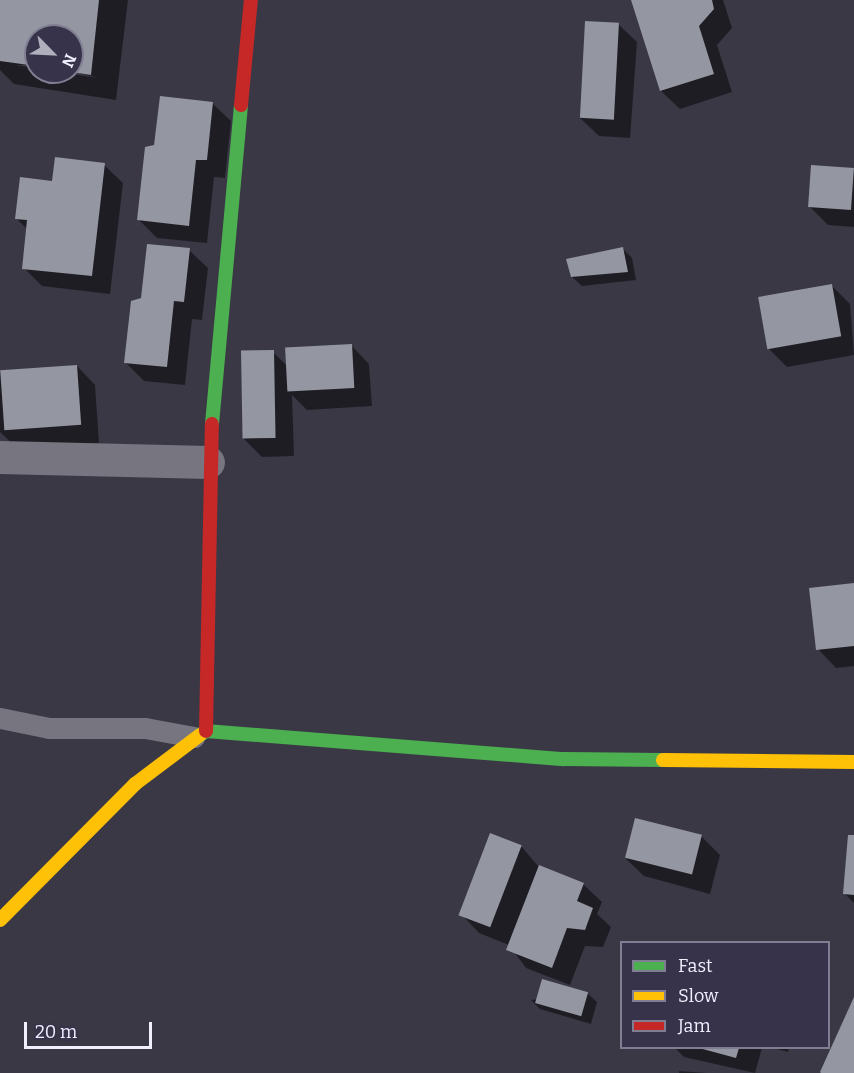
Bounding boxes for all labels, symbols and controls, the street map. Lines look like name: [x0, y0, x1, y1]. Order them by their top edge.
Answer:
north arrow: [24, 24, 84, 84]
text: N: [58, 51, 80, 70]
legend: [620, 941, 830, 1049]
text: Fast: [678, 955, 713, 977]
text: Slow: [678, 985, 718, 1007]
scale bar: [27, 1010, 154, 1048]
text: Jam: [678, 1015, 711, 1037]
text: 20 m: [35, 1021, 77, 1043]

